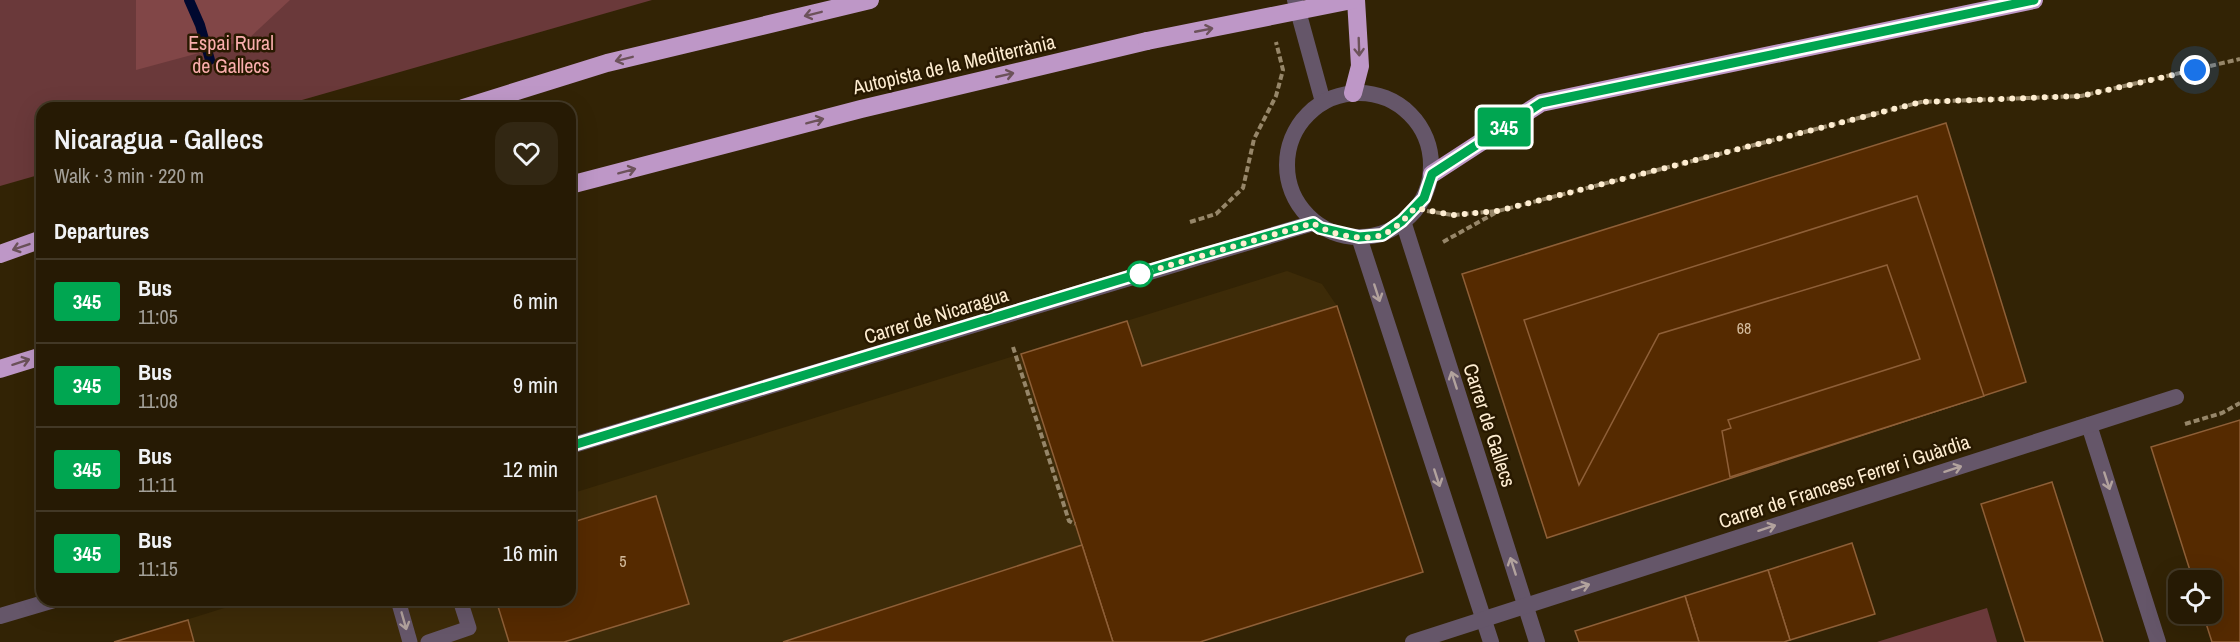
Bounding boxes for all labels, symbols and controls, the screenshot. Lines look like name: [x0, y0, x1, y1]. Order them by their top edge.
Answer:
one-way arrow: [804, 8, 823, 20]
one-way arrow: [1194, 24, 1213, 35]
street label: Autopista de la Mediterrània: [849, 28, 1058, 101]
park label: Espai Rural de Gallecs: [188, 29, 274, 79]
one-way arrow: [1353, 36, 1364, 56]
one-way arrow: [615, 54, 634, 66]
your location: [2180, 55, 2210, 85]
one-way arrow: [995, 68, 1014, 80]
line badge: 345: [1470, 108, 1538, 146]
text: 345: [1490, 113, 1518, 142]
one-way arrow: [805, 115, 824, 126]
text: Nicaragua - Gallecs: [54, 120, 264, 158]
button: heart: [495, 122, 558, 185]
text: Walk · 3 min · 220 m: [54, 162, 204, 189]
one-way arrow: [617, 164, 636, 176]
text: Departures: [54, 216, 149, 246]
one-way arrow: [12, 242, 31, 253]
unlabelled marker: [1127, 261, 1153, 287]
text: Bus: [138, 273, 172, 303]
street label: Carrer de Nicaragua: [861, 280, 1011, 350]
one-way arrow: [1372, 283, 1383, 302]
text: 6 min: [513, 286, 558, 316]
text: 345: [73, 287, 101, 316]
text: 11:05: [138, 303, 178, 330]
house number: 68: [1737, 317, 1751, 339]
one-way arrow: [11, 356, 30, 367]
text: Bus: [138, 357, 172, 387]
street label: Carrer de Gallecs: [1457, 360, 1523, 490]
text: 9 min: [513, 370, 558, 400]
text: 345: [73, 371, 101, 400]
one-way arrow: [1447, 371, 1458, 390]
text: 11:08: [138, 387, 178, 414]
street label: Carrer de Francesc Ferrer i Guàrdia: [1715, 428, 1973, 534]
text: Bus: [138, 441, 172, 471]
text: 12 min: [503, 454, 558, 484]
text: 345: [73, 455, 101, 484]
one-way arrow: [1943, 463, 1962, 474]
one-way arrow: [1432, 468, 1443, 487]
text: 11:11: [138, 471, 177, 498]
one-way arrow: [2102, 471, 2113, 490]
one-way arrow: [1757, 521, 1776, 532]
text: Bus: [138, 525, 172, 555]
text: 16 min: [503, 538, 558, 568]
text: 345: [73, 539, 101, 568]
house number: 5: [619, 550, 627, 572]
text: 11:15: [138, 555, 178, 582]
one-way arrow: [1507, 557, 1518, 576]
map controls: [2168, 570, 2222, 624]
button: locate: [2168, 570, 2222, 624]
one-way arrow: [1571, 581, 1590, 592]
one-way arrow: [399, 611, 410, 630]

